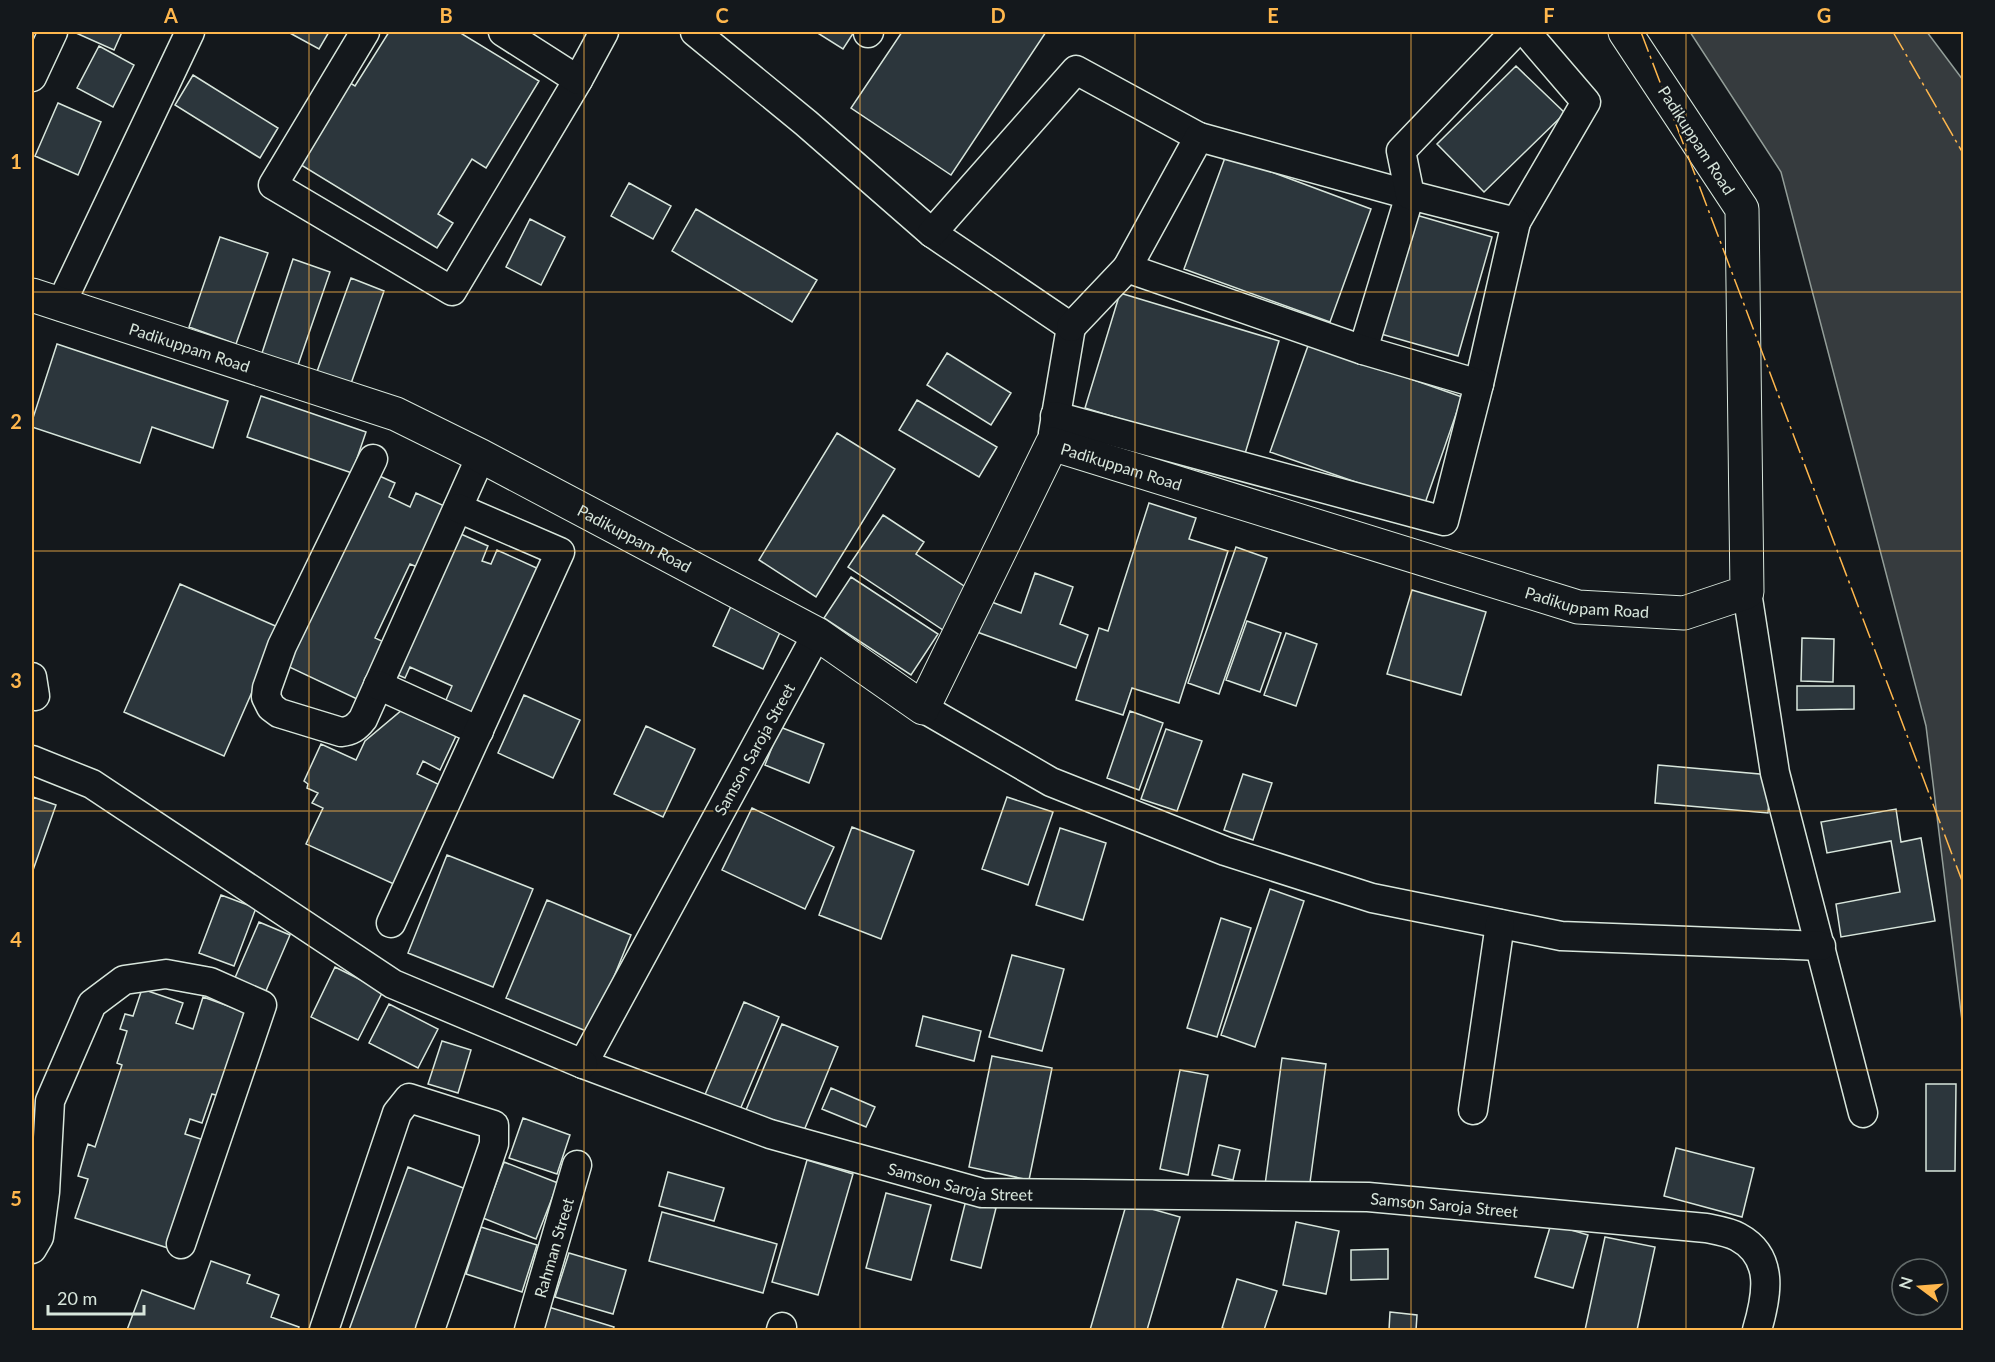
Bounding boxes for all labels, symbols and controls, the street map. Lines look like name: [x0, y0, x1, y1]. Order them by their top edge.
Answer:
text: A: [163, 3, 178, 27]
text: B: [439, 3, 453, 27]
text: C: [715, 3, 729, 27]
text: D: [990, 3, 1006, 27]
text: E: [1267, 3, 1279, 27]
text: F: [1543, 3, 1555, 27]
text: G: [1817, 3, 1831, 27]
street label: Padikuppam Road: [1655, 82, 1739, 198]
text: 1: [10, 149, 22, 173]
street label: Padikuppam Road: [127, 318, 253, 375]
text: 2: [10, 409, 22, 433]
street label: Padikuppam Road: [1059, 438, 1185, 493]
street label: Padikuppam Road: [575, 500, 695, 575]
street label: Padikuppam Road: [1523, 582, 1650, 621]
text: 3: [10, 668, 22, 692]
street label: Samson Saroja Street: [710, 680, 798, 818]
text: 4: [10, 927, 22, 951]
street label: Samson Saroja Street: [886, 1158, 1033, 1203]
text: 5: [10, 1186, 22, 1210]
street label: Samson Saroja Street: [1370, 1188, 1519, 1220]
street label: Rahman Street: [529, 1195, 577, 1300]
north arrow: [1890, 1257, 1950, 1317]
text: N: [1894, 1274, 1916, 1291]
scale bar: [48, 1278, 144, 1316]
text: 20 m: [57, 1287, 97, 1309]

